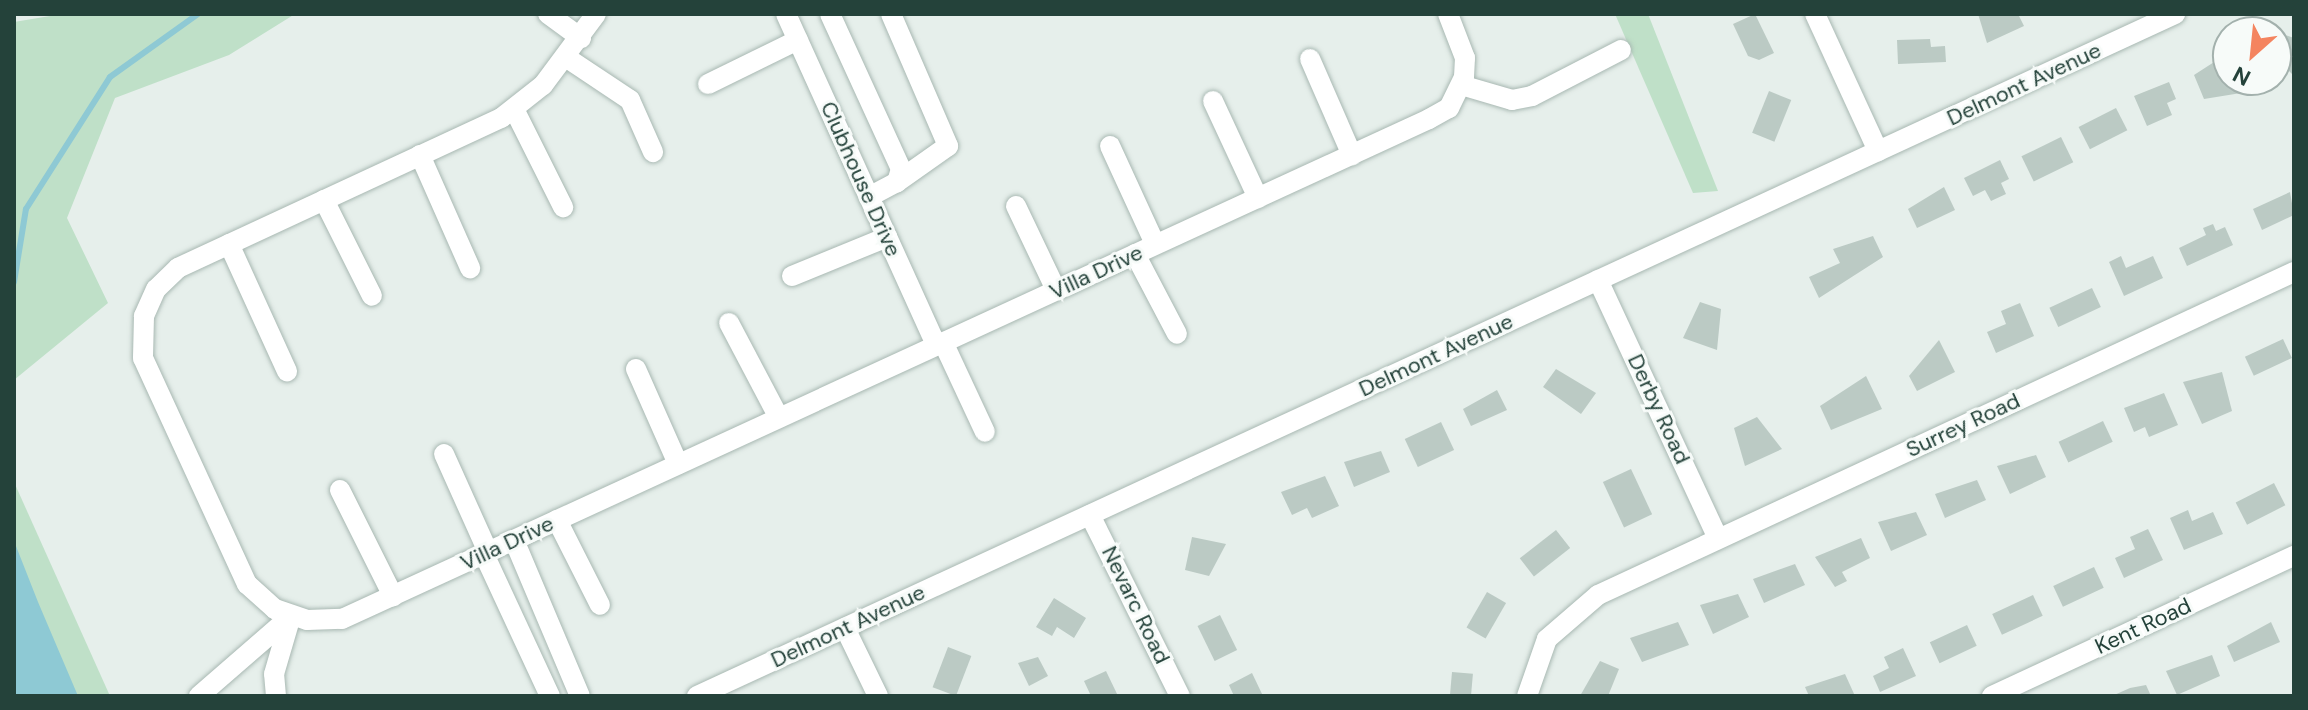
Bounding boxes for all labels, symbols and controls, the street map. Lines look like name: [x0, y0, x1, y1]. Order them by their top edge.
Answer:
north arrow: [2212, 16, 2292, 96]
street label: Delmont Avenue: [1943, 37, 2105, 131]
text: N: [2228, 59, 2256, 93]
street label: Clubhouse Drive: [815, 97, 907, 261]
street label: Villa Drive: [1045, 239, 1147, 305]
street label: Delmont Avenue: [1355, 308, 1517, 402]
street label: Derby Road: [1622, 350, 1696, 468]
street label: Surrey Road: [1902, 387, 2024, 463]
street label: Villa Drive: [456, 510, 558, 576]
street label: Nevarc Road: [1096, 542, 1176, 668]
street label: Delmont Avenue: [767, 579, 929, 673]
street label: Kent Road: [2091, 592, 2195, 660]

